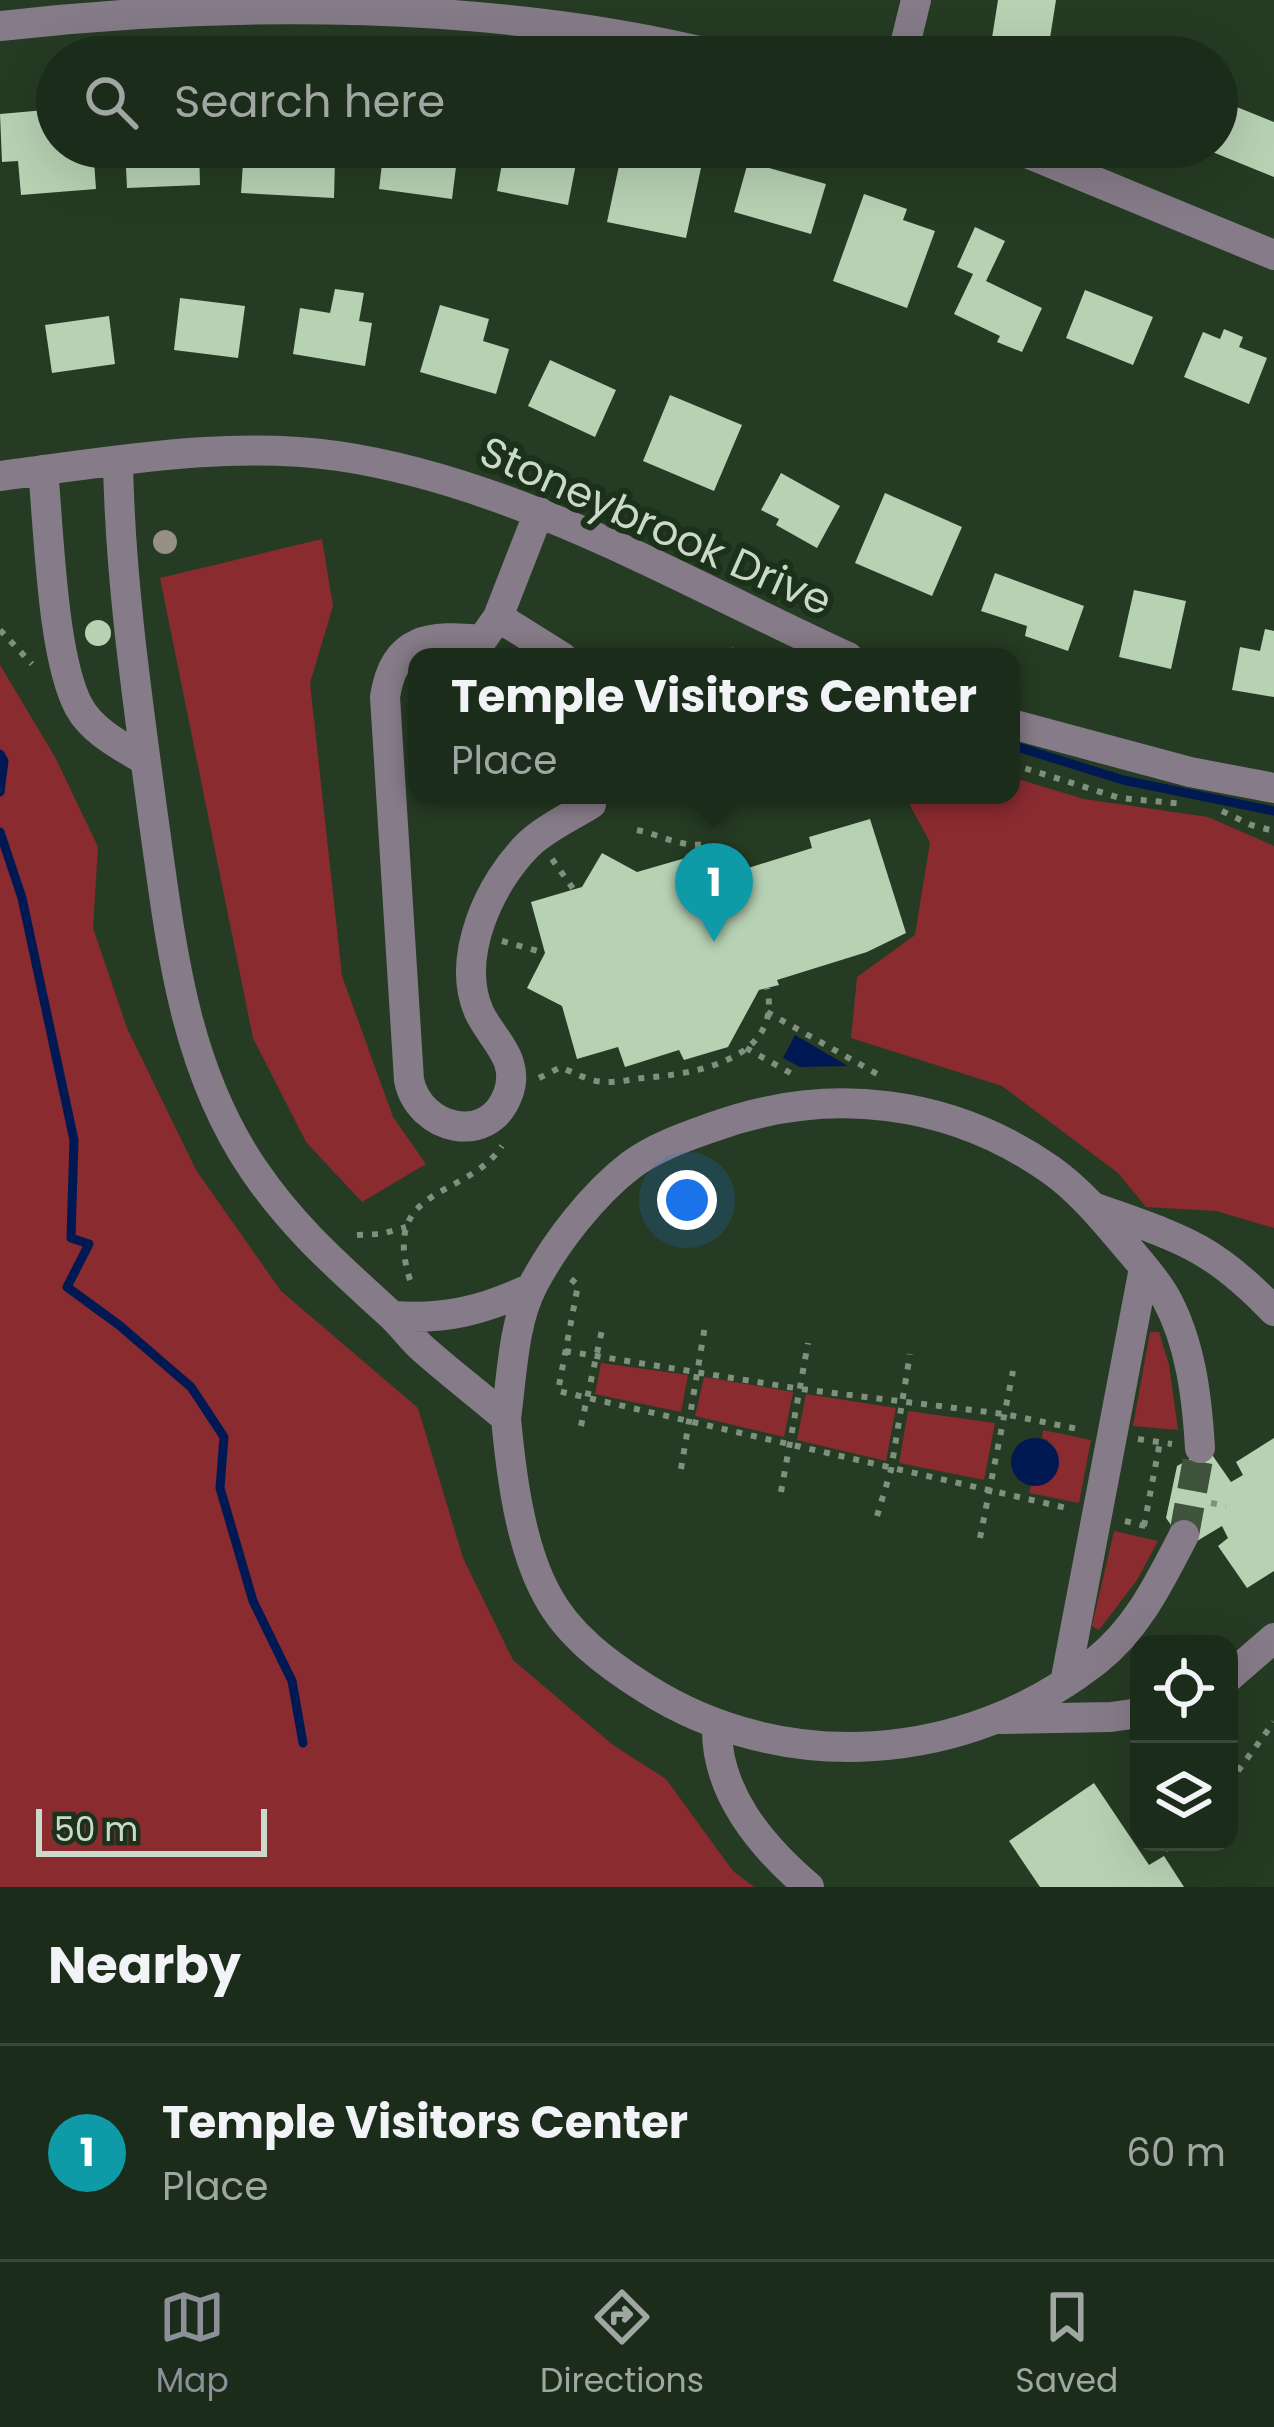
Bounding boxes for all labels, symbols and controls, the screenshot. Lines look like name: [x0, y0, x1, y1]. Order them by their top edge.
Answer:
search box: [36, 36, 1238, 168]
icon: search: [78, 69, 144, 135]
text: Search here: [174, 70, 445, 133]
street label: Stoneybrook Drive: [471, 422, 841, 630]
popup: [408, 648, 1020, 804]
text: Temple Visitors Center: [451, 665, 977, 728]
text: Place: [451, 733, 557, 788]
pin: 1: [675, 843, 753, 942]
your location: [657, 1170, 717, 1230]
map controls: [1130, 1635, 1238, 1851]
button: locate: [1130, 1635, 1238, 1743]
button: layers: [1130, 1743, 1238, 1851]
scale bar: [36, 1803, 267, 1856]
text: 50 m: [54, 1806, 138, 1853]
text: Nearby: [48, 1929, 241, 2001]
text: Temple Visitors Center: [162, 2091, 688, 2154]
text: 1: [80, 2125, 94, 2180]
text: 60 m: [1126, 2125, 1226, 2180]
text: Place: [162, 2159, 268, 2214]
tab: Map: [156, 2284, 229, 2406]
tab: Directions: [540, 2284, 704, 2406]
tab: Saved: [1015, 2284, 1118, 2406]

